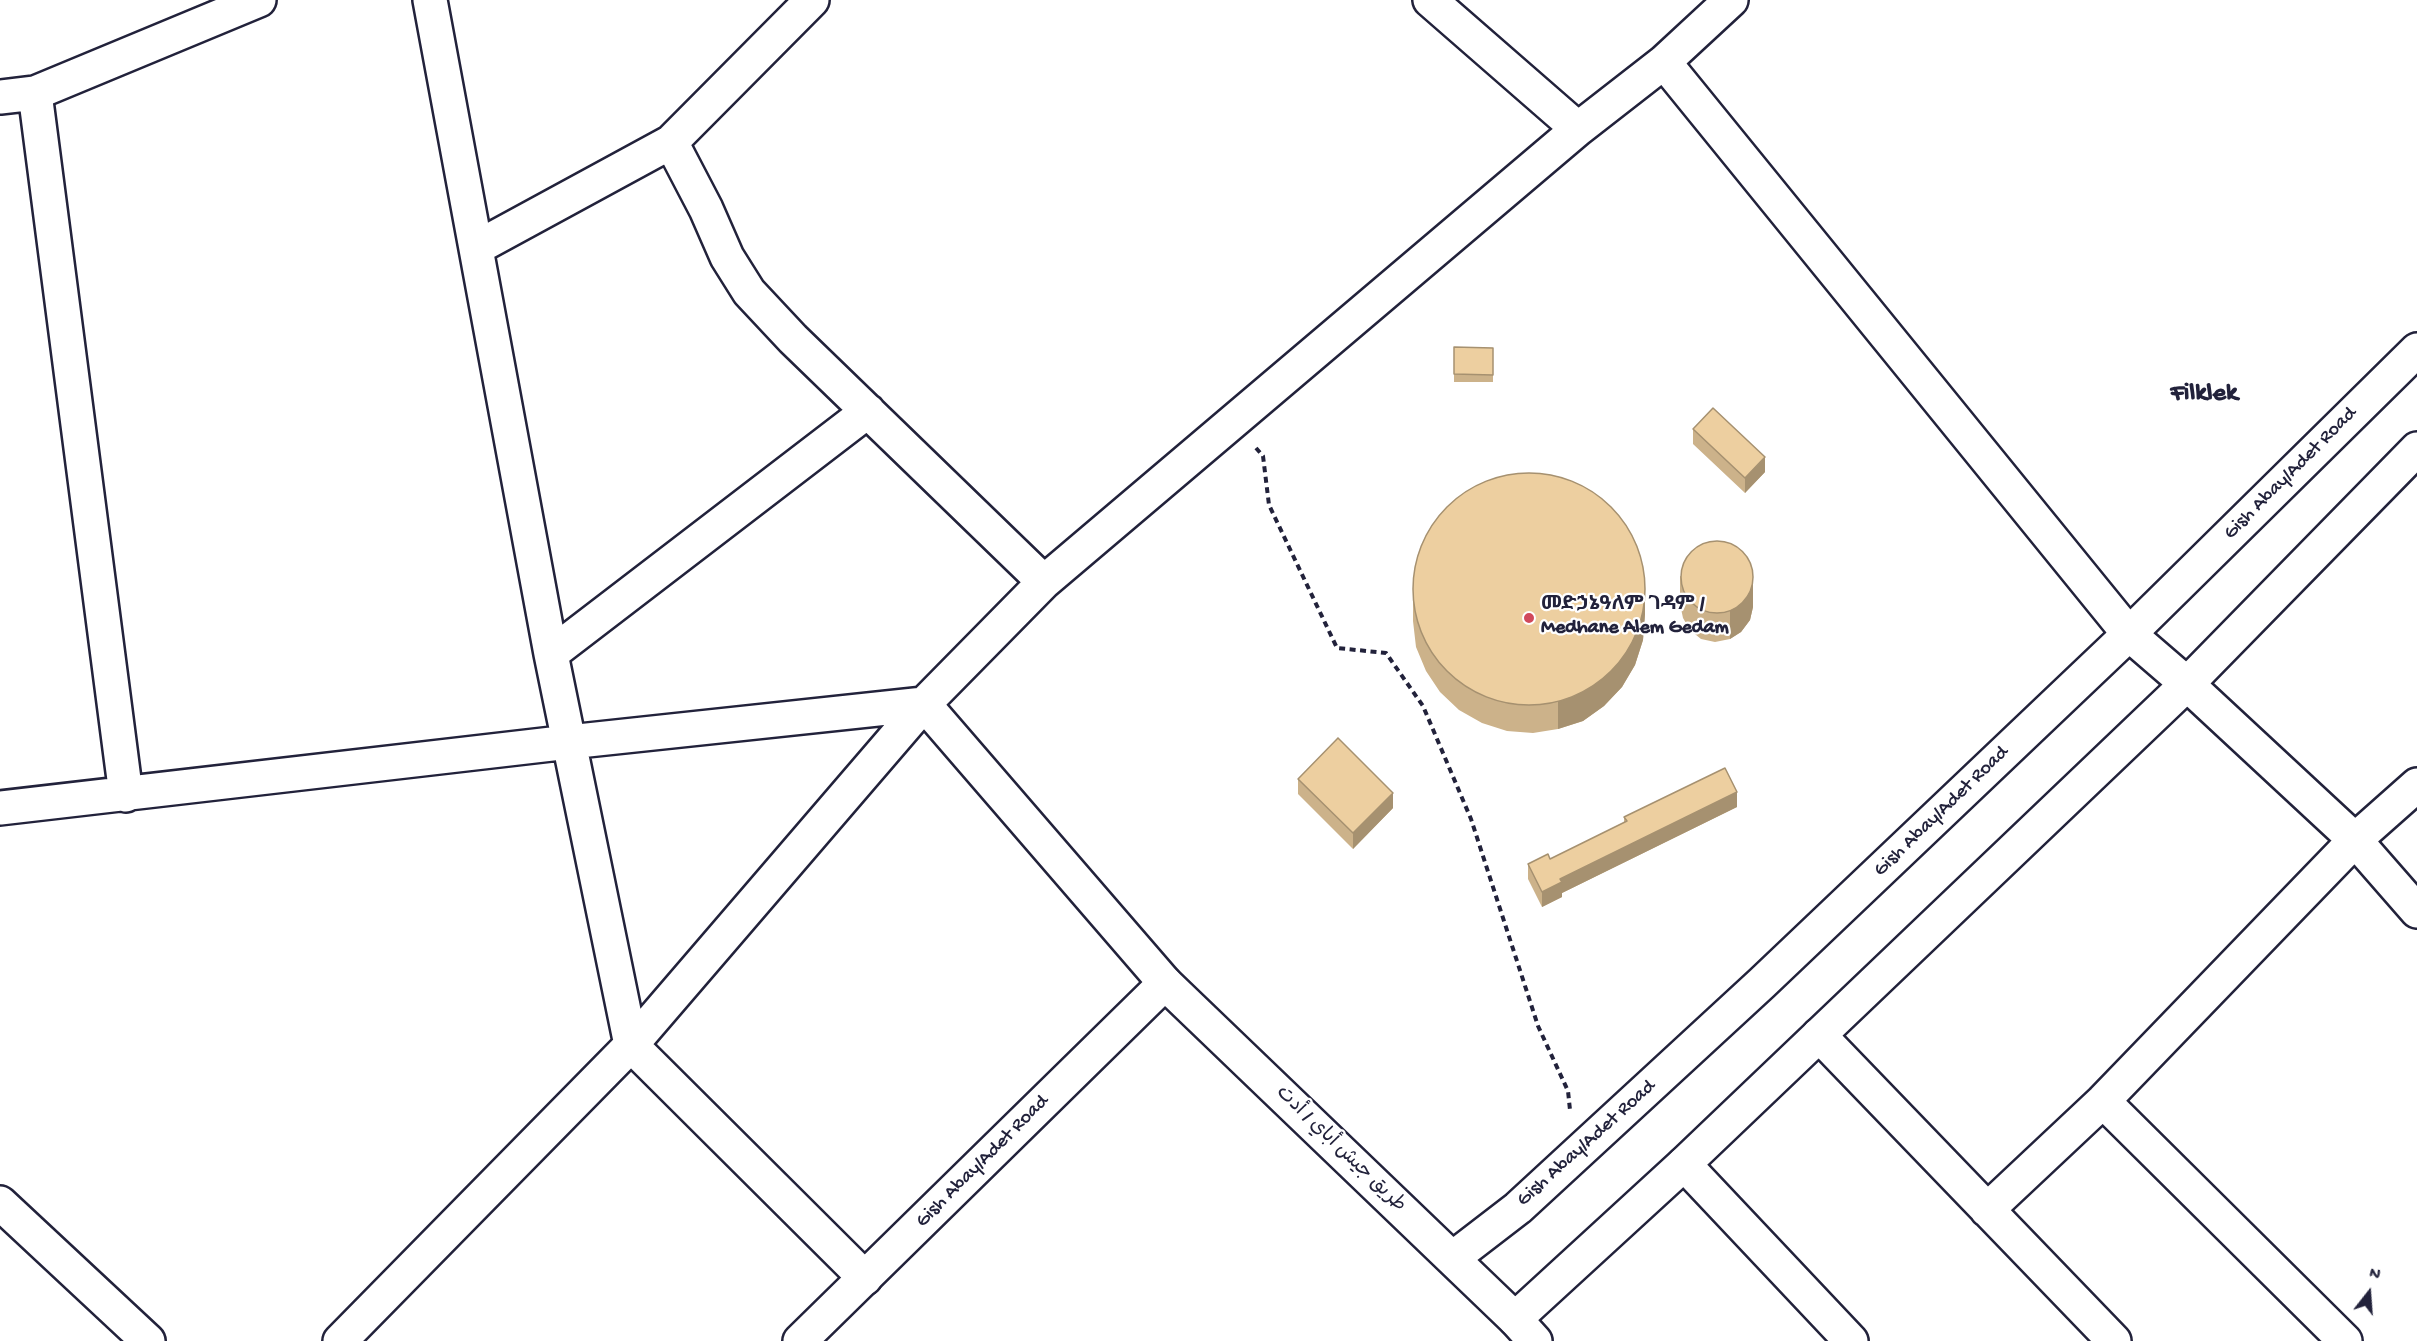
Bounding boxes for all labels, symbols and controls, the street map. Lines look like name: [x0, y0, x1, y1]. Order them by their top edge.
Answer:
district label: Filklek: [2170, 379, 2238, 411]
street label: Gish Abay/Adet Road: [2219, 402, 2363, 546]
place label: መድኃኔዓለም ገዳም / Medhane Alem Gedam: [1541, 594, 1729, 641]
marker: መድኃኔዓለም ገዳም / Medhane Alem Gedam: [1522, 611, 1536, 625]
street label: Gish Abay/Adet Road: [1870, 741, 2014, 883]
street label: Gish Abay/Adet Road: [1513, 1075, 1661, 1213]
street label: طريق جيش أباي / أدت: [1270, 1082, 1410, 1218]
street label: Gish Abay/Adet Road: [911, 1090, 1055, 1234]
north arrow: [2339, 1263, 2399, 1323]
text: N: [2367, 1265, 2382, 1286]

